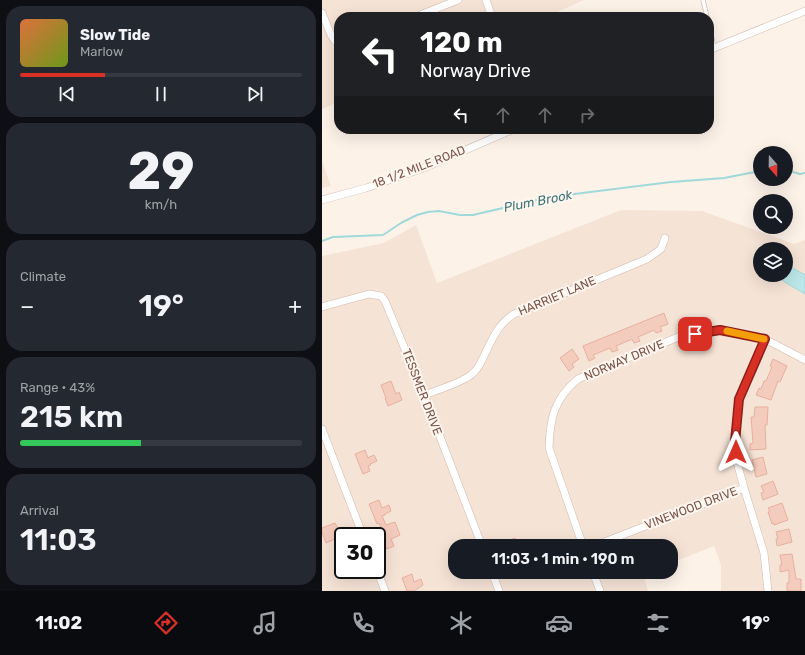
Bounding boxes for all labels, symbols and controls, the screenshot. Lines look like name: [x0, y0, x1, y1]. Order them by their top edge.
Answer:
text: Slow Tide: [80, 26, 150, 44]
text: 120 m: [420, 26, 503, 59]
icon: left: [354, 28, 406, 80]
text: Marlow: [80, 44, 123, 59]
text: Norway Drive: [420, 60, 531, 82]
icon: previous: [56, 83, 78, 105]
icon: pause: [150, 83, 172, 105]
icon: next: [244, 83, 266, 105]
icon: left: [450, 104, 472, 126]
icon: ahead: [492, 104, 514, 126]
icon: ahead: [534, 104, 556, 126]
icon: right: [576, 104, 598, 126]
text: 29: [127, 140, 195, 202]
street label: 18 1/2 MILE ROAD: [371, 143, 467, 191]
north arrow: [753, 146, 793, 186]
map controls: [753, 146, 793, 282]
water label: Plum Brook: [503, 187, 574, 215]
button: search: [753, 194, 793, 234]
text: km/h: [145, 197, 177, 212]
button: layers: [753, 242, 793, 282]
text: Climate: [20, 269, 66, 284]
street label: HARRIET LANE: [516, 273, 598, 319]
text: 19°: [139, 288, 184, 324]
text: −: [20, 293, 34, 320]
text: +: [288, 293, 302, 320]
pin: [678, 317, 712, 351]
icon: arrive: [684, 323, 706, 345]
street label: NORWAY DRIVE: [582, 337, 666, 383]
street label: TESSMER DRIVE: [399, 347, 445, 437]
text: Range · 43%: [20, 380, 95, 395]
text: 215 km: [20, 399, 123, 435]
position arrow: [715, 431, 757, 473]
street label: VINEWOOD DRIVE: [643, 484, 739, 532]
text: Arrival: [20, 503, 59, 518]
text: 11:03: [20, 522, 97, 558]
speed limit sign: 30: [334, 527, 386, 579]
text: 11:03 · 1 min · 190 m: [492, 550, 634, 568]
icon: directions: [152, 609, 180, 637]
icon: music: [251, 609, 279, 637]
icon: phone: [349, 609, 377, 637]
icon: climate: [447, 609, 475, 637]
icon: car: [545, 609, 573, 637]
icon: filters: [644, 609, 672, 637]
text: 11:02: [35, 612, 82, 634]
text: 19°: [742, 612, 770, 634]

